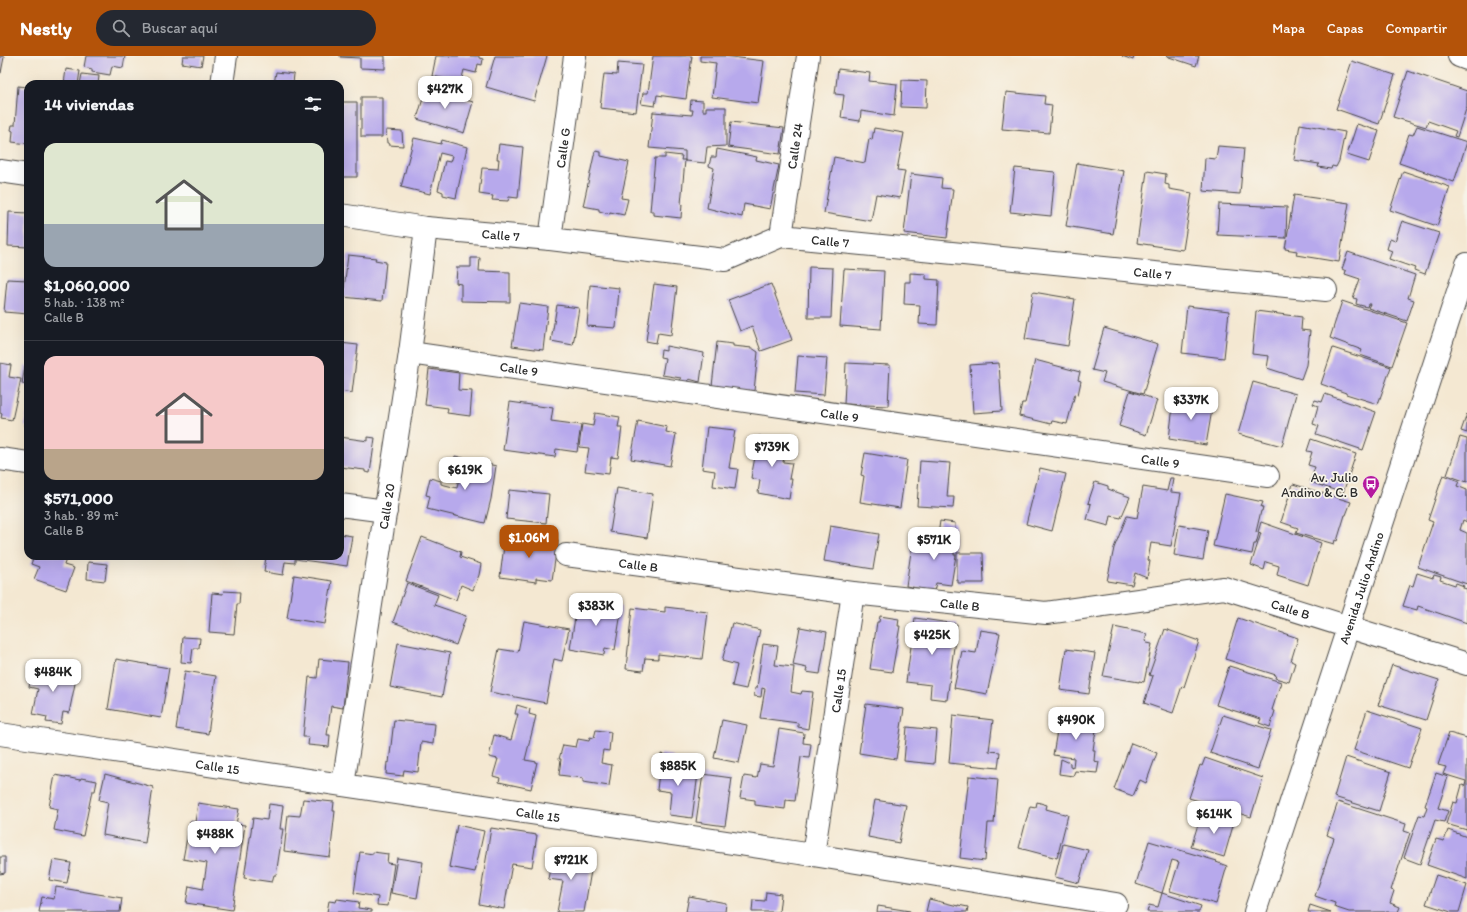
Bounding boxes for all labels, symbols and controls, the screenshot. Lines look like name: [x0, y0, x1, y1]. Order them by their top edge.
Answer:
search box: [96, 10, 376, 46]
text: Nestly: [20, 17, 72, 40]
icon: search: [110, 17, 132, 39]
text: Buscar aquí: [142, 19, 218, 37]
text: Mapa: [1272, 20, 1305, 37]
text: Capas: [1327, 20, 1364, 37]
text: Compartir: [1386, 20, 1447, 37]
pin: $427K: [417, 76, 473, 110]
text: $427K: [427, 81, 463, 96]
icon: filters: [302, 93, 324, 115]
text: 14 viviendas: [44, 94, 134, 114]
street label: Calle 24: [784, 122, 805, 170]
street label: Calle G: [552, 127, 573, 169]
icon: home: [148, 169, 220, 241]
street label: Calle 7: [481, 225, 521, 244]
street label: Calle 7: [810, 232, 850, 250]
street label: Calle 7: [1133, 263, 1173, 282]
text: $1,060,000: [44, 275, 130, 295]
text: 5 hab. · 138 m²: [44, 295, 125, 310]
text: Calle B: [44, 310, 84, 325]
street label: Calle 9: [499, 358, 539, 379]
icon: home: [148, 382, 220, 454]
pin: $337K: [1163, 387, 1219, 421]
text: $337K: [1173, 392, 1209, 407]
street label: Calle 9: [820, 404, 860, 425]
pin: $739K: [744, 434, 800, 468]
text: $739K: [754, 439, 790, 454]
street label: Calle 9: [1140, 450, 1181, 471]
pin: $619K: [437, 457, 493, 491]
text: $619K: [448, 462, 482, 477]
place label: Av. Julio Andino & C. B: [1281, 470, 1358, 500]
bus stop icon: Av. Julio Andino & C. B: [1361, 474, 1381, 499]
street label: Calle 20: [375, 482, 397, 530]
text: $571,000: [44, 488, 113, 508]
text: 3 hab. · 89 m²: [44, 508, 119, 523]
text: Calle B: [44, 523, 84, 538]
pin: $1.06M: [496, 525, 562, 559]
pin: $571K: [906, 527, 962, 561]
text: $1.06M: [509, 530, 549, 545]
street label: Avenida Julio Andino: [1336, 530, 1386, 646]
text: $571K: [917, 532, 951, 547]
street label: Calle B: [618, 555, 659, 575]
pin: $383K: [568, 593, 624, 627]
street label: Calle B: [939, 595, 981, 614]
street label: Calle B: [1269, 596, 1312, 622]
text: $383K: [578, 598, 614, 613]
pin: $425K: [904, 622, 960, 656]
text: $425K: [914, 627, 950, 642]
pin: $484K: [25, 659, 81, 693]
text: $484K: [34, 664, 72, 679]
street label: Calle 15: [827, 668, 849, 714]
pin: $490K: [1048, 707, 1104, 741]
text: $490K: [1057, 712, 1095, 727]
pin: $885K: [650, 753, 706, 787]
street label: Calle 15: [194, 756, 241, 777]
text: $885K: [660, 758, 696, 773]
pin: $614K: [1186, 801, 1242, 835]
street label: Calle 15: [515, 803, 561, 825]
text: $614K: [1196, 806, 1232, 821]
pin: $488K: [187, 821, 243, 855]
text: $488K: [197, 826, 233, 841]
pin: $721K: [543, 847, 599, 881]
text: $721K: [554, 852, 588, 867]

